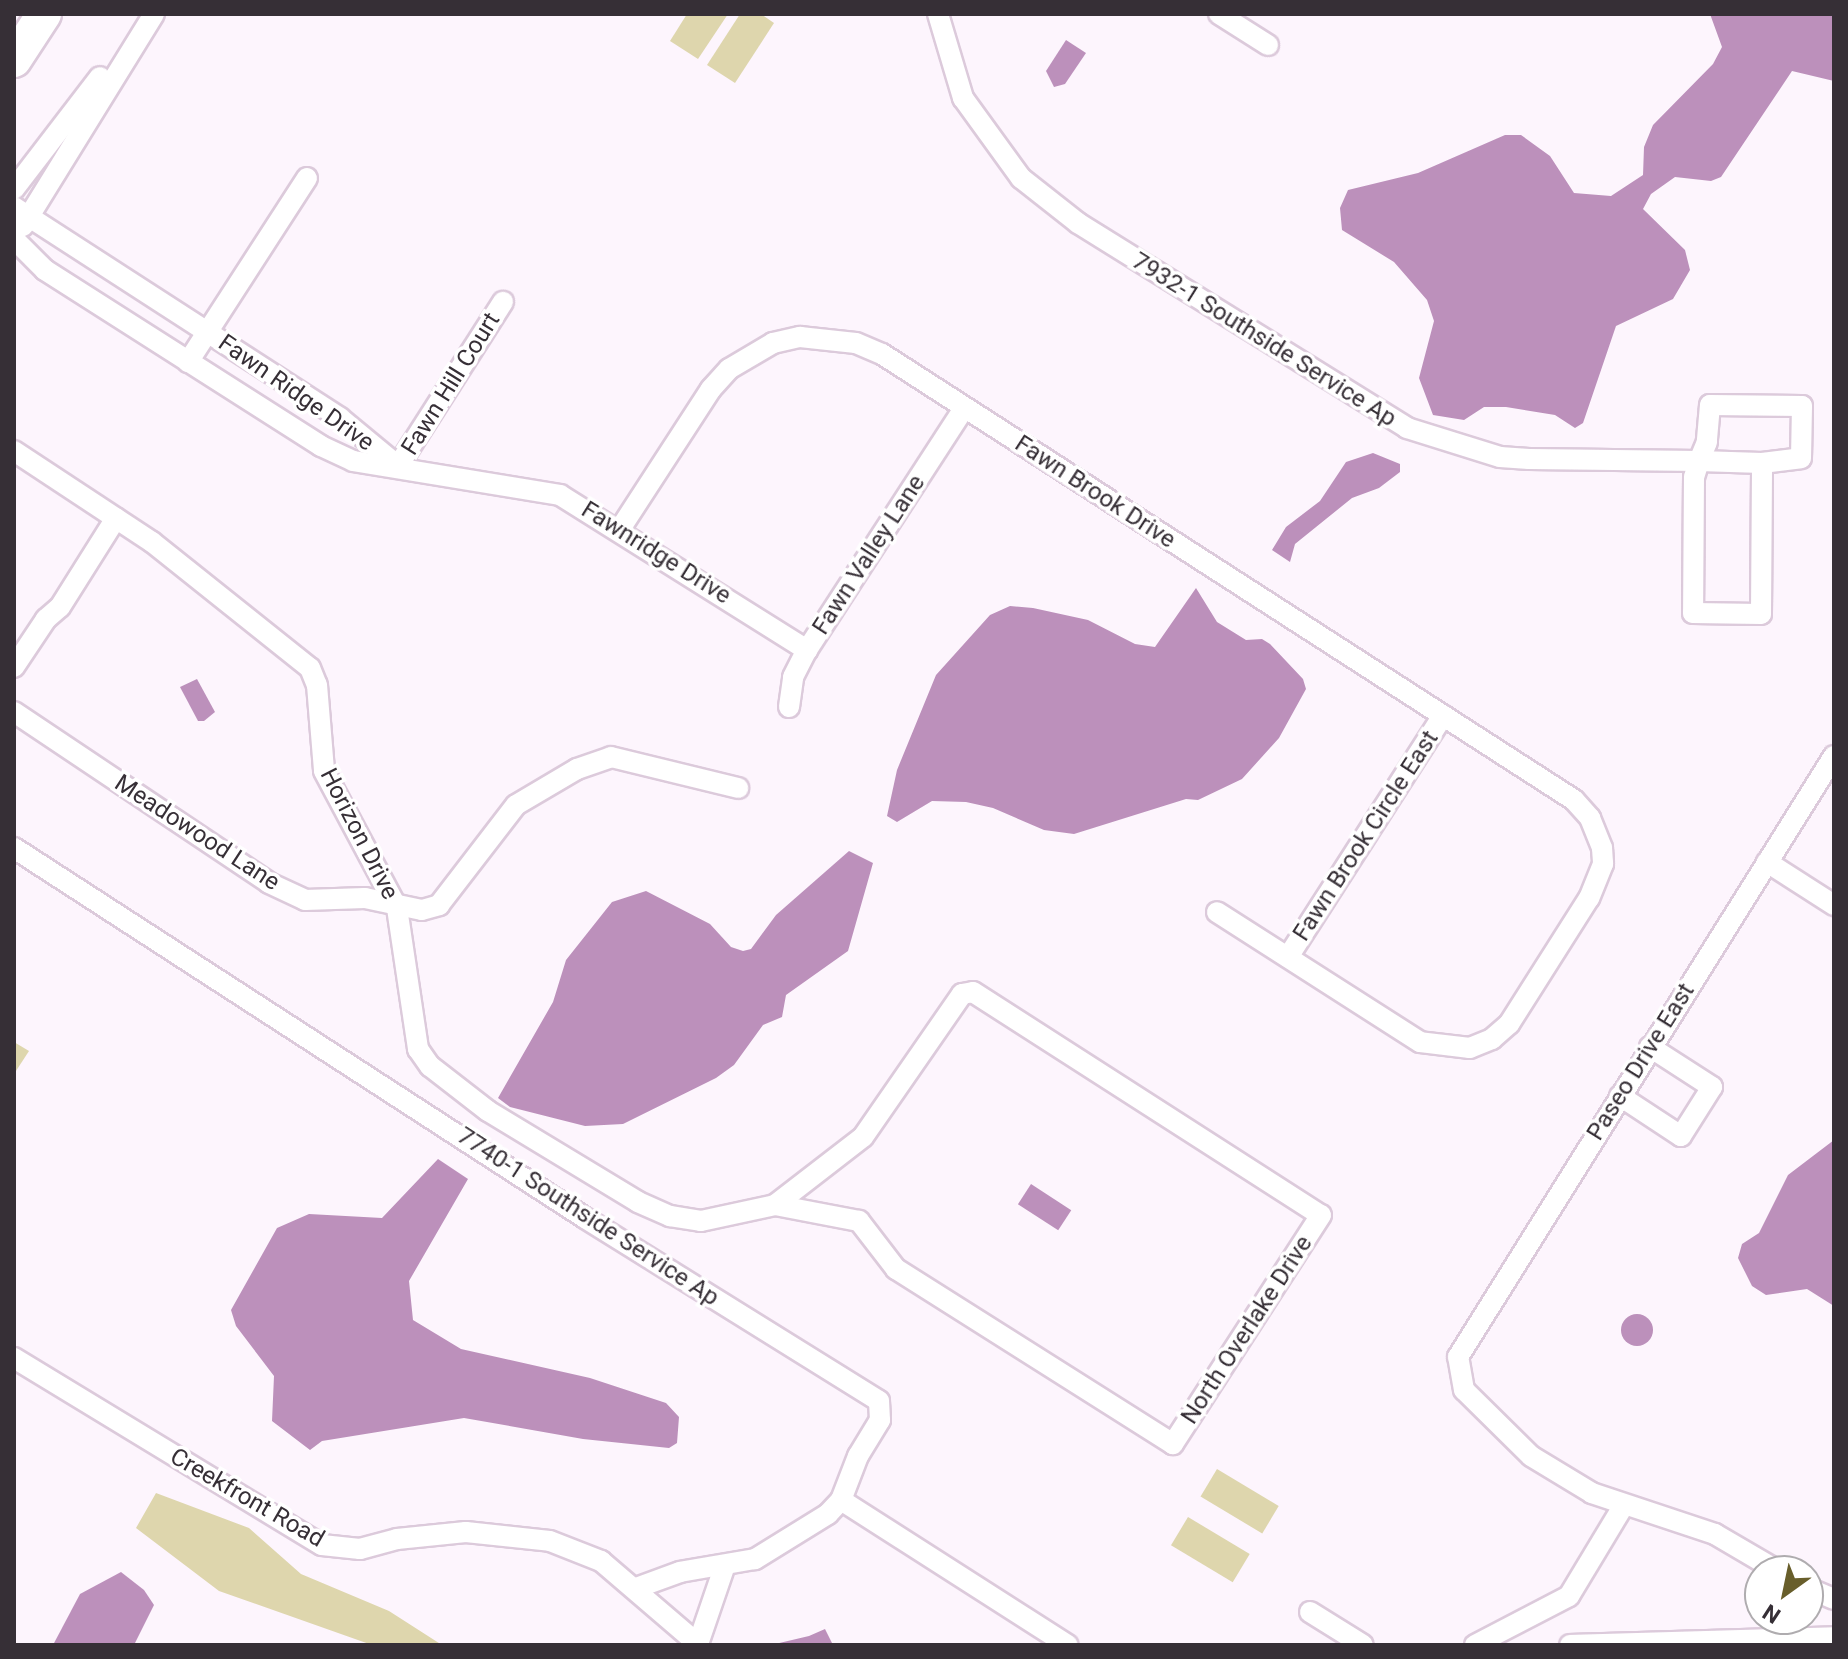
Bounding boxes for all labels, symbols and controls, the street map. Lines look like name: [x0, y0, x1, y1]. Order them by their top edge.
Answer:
street label: 7932-1 Southside Service Ap: [1127, 247, 1401, 433]
street label: Fawn Hill Court: [396, 307, 506, 461]
street label: Fawn Ridge Drive: [213, 329, 379, 457]
street label: Fawn Brook Drive: [1009, 429, 1181, 555]
street label: Fawn Valley Lane: [807, 470, 931, 640]
street label: Fawnridge Drive: [576, 496, 736, 610]
street label: Fawn Brook Circle East: [1287, 725, 1445, 947]
street label: Horizon Drive: [314, 764, 404, 904]
street label: Meadowood Lane: [109, 769, 285, 897]
street label: Paseo Drive East: [1581, 978, 1701, 1146]
street label: 7740-1 Southside Service Ap: [452, 1122, 724, 1312]
street label: North Overlake Drive: [1175, 1230, 1319, 1430]
street label: Creekfront Road: [165, 1442, 329, 1554]
north arrow: [1744, 1555, 1824, 1635]
text: N: [1758, 1599, 1785, 1629]

